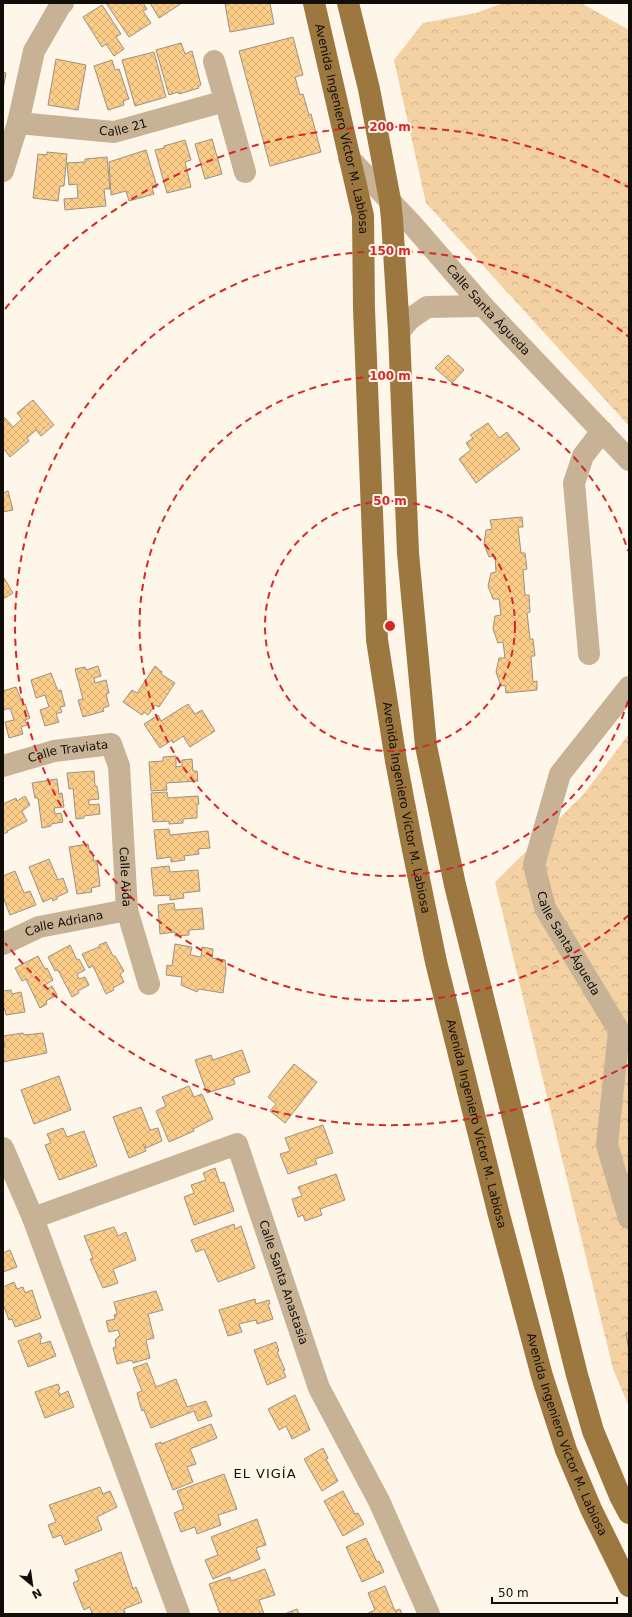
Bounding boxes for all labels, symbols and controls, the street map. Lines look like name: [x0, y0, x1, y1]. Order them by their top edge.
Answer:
street label: Avenida Ingeniero Víctor M. Labiosa: [312, 22, 370, 234]
street label: Calle 21: [99, 116, 149, 139]
text: 200 m: [369, 120, 411, 134]
text: 150 m: [369, 244, 411, 258]
street label: Calle Santa Águeda: [443, 262, 533, 358]
text: 100 m: [369, 369, 411, 383]
text: 50 m: [373, 494, 407, 508]
centre of rings: [383, 619, 397, 633]
street label: Avenida Ingeniero Víctor M. Labiosa: [380, 701, 433, 915]
street label: Calle Traviata: [26, 737, 109, 765]
street label: Calle Aida: [116, 846, 134, 907]
street label: Calle Santa Águeda: [534, 890, 603, 998]
street label: Calle Adriana: [23, 908, 104, 940]
street label: Avenida Ingeniero Víctor M. Labiosa: [444, 1018, 509, 1230]
street label: Calle Santa Anastasia: [256, 1218, 311, 1347]
street label: Avenida Ingeniero Víctor M. Labiosa: [524, 1331, 610, 1538]
district label: EL VIGÍA: [233, 1466, 297, 1481]
north arrow: [12, 1565, 52, 1605]
scale bar: [492, 1579, 617, 1605]
text: N: [29, 1585, 44, 1601]
text: 50 m: [498, 1586, 529, 1600]

